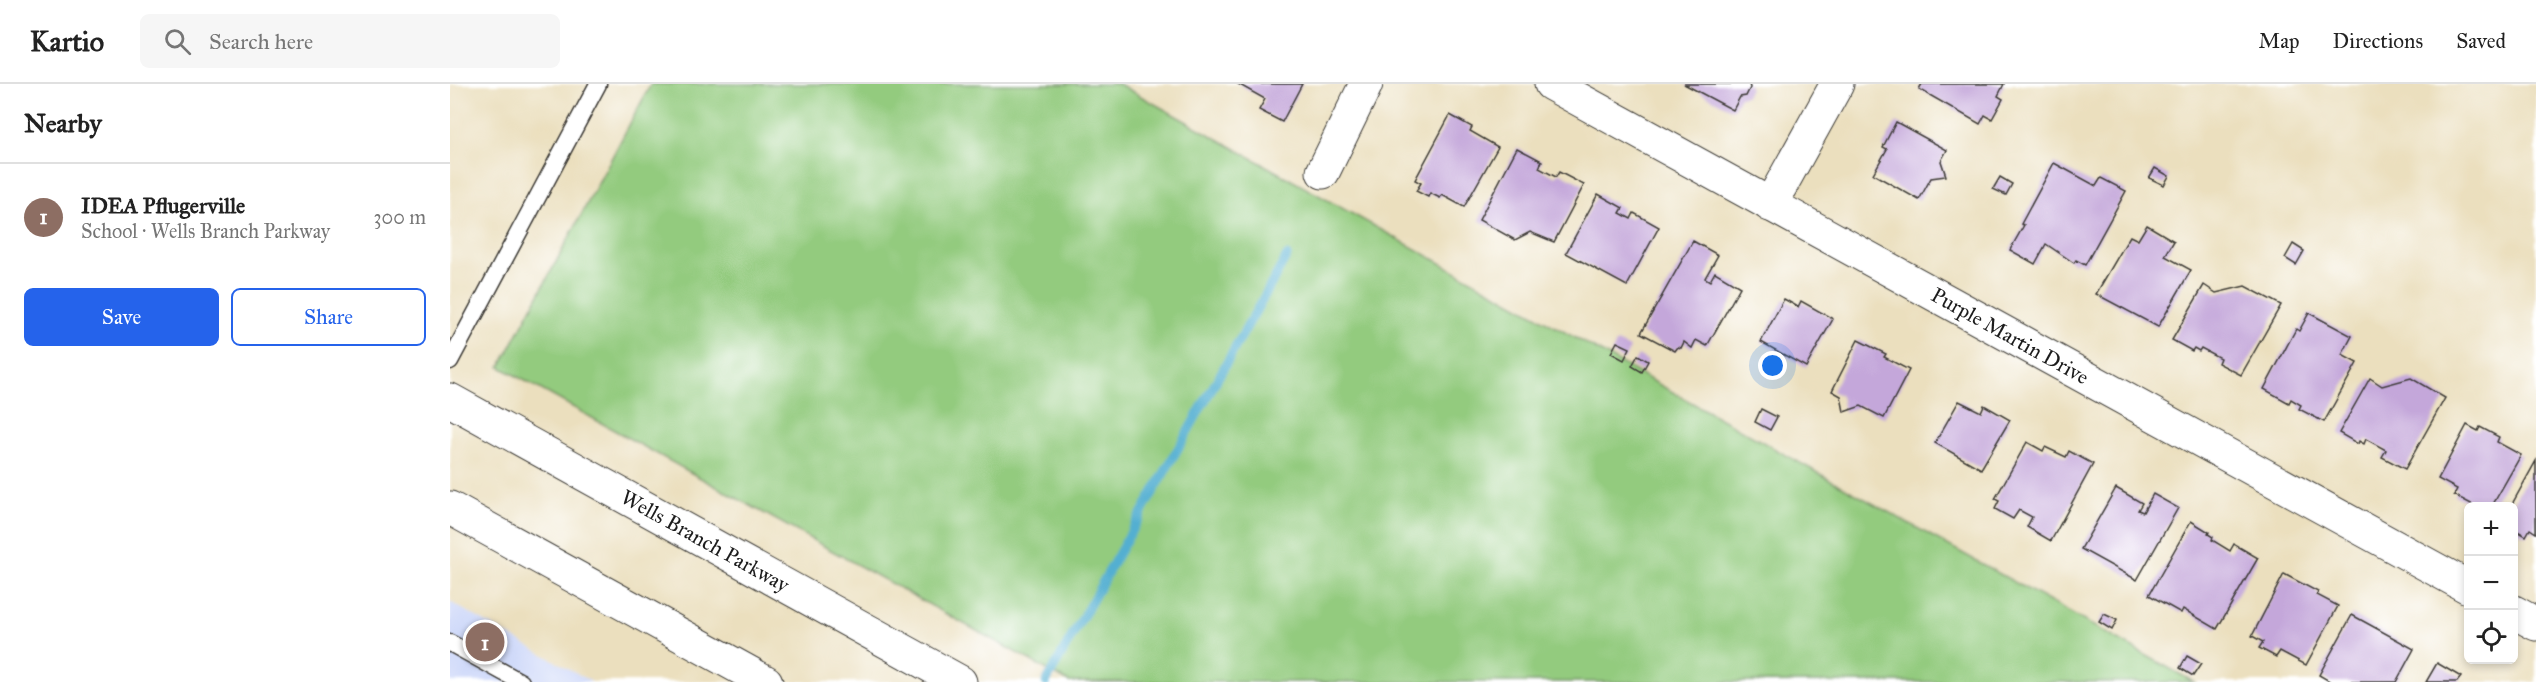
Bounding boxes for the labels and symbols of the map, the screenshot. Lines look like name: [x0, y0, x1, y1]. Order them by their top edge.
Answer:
street label: Purple Martin Drive: [1927, 282, 2094, 390]
your location: [1758, 351, 1787, 380]
street label: Wells Branch Parkway: [616, 484, 795, 599]
pin: 1: [465, 620, 504, 664]

